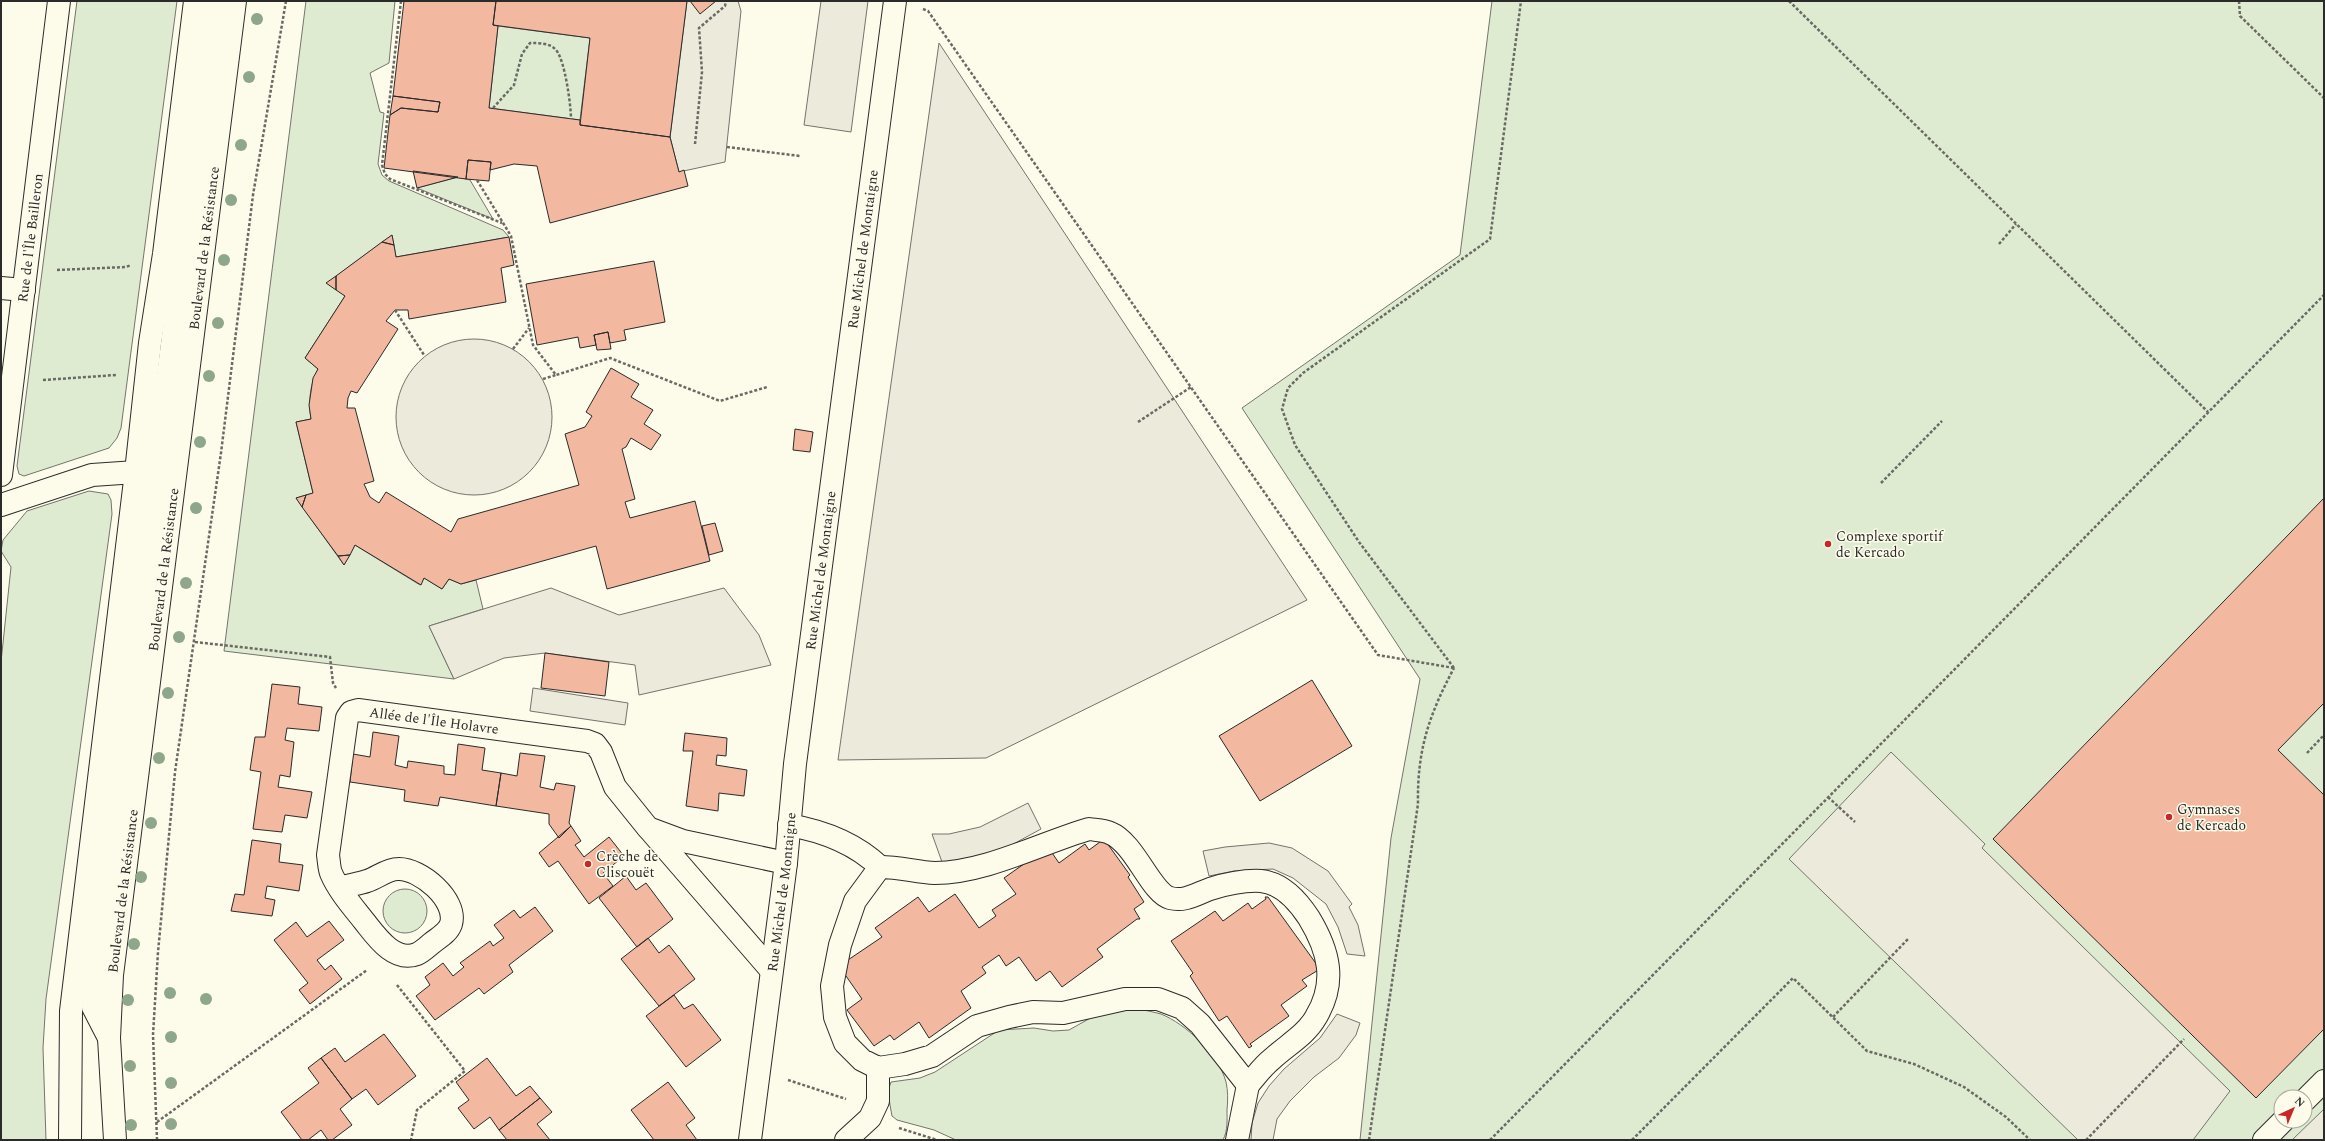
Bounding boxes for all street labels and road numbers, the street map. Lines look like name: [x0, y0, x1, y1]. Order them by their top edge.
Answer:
street label: Boulevard de la Résistance: [184, 165, 225, 331]
street label: Rue Michel de Montaigne: [842, 168, 884, 330]
street label: Rue de l'Île Bailleron: [12, 172, 49, 304]
street label: Boulevard de la Résistance: [143, 486, 184, 653]
street label: Rue Michel de Montaigne: [800, 489, 842, 651]
street label: Allée de l'Île Holavre: [368, 702, 500, 740]
street label: Boulevard de la Résistance: [102, 808, 144, 974]
street label: Rue Michel de Montaigne: [762, 811, 802, 973]

